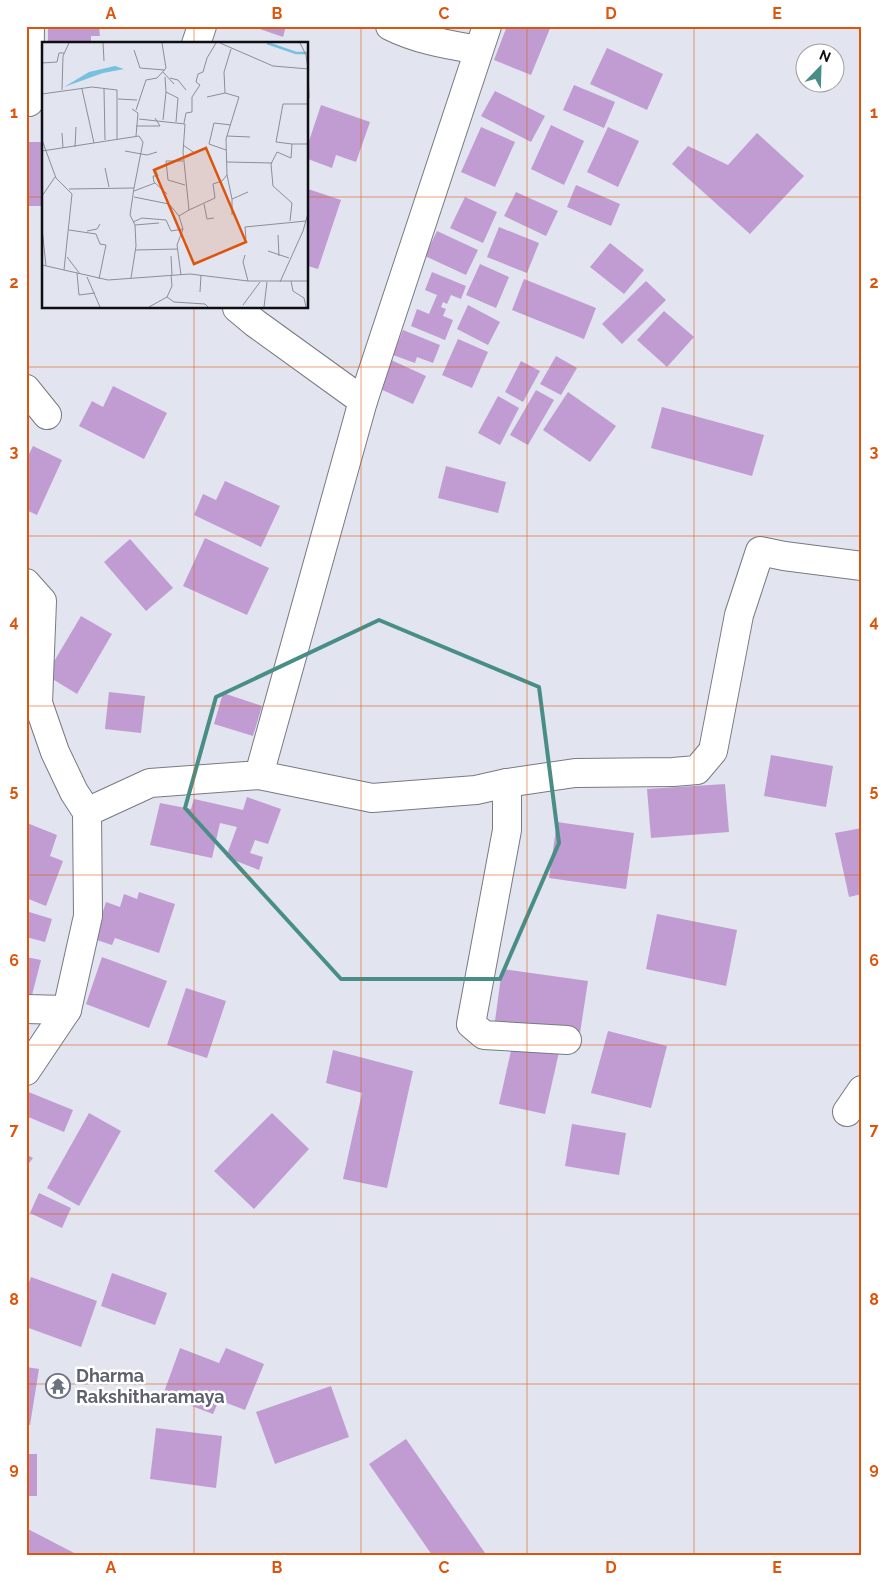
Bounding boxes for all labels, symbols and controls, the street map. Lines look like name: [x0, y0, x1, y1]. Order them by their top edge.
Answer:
text: A: [106, 4, 117, 23]
text: B: [272, 4, 283, 23]
text: C: [439, 4, 450, 23]
text: D: [605, 4, 617, 23]
text: E: [772, 4, 782, 23]
inset map: [42, 42, 309, 309]
north arrow: [796, 42, 846, 92]
text: N: [817, 47, 833, 65]
text: 1: [10, 103, 18, 122]
text: 1: [870, 103, 878, 122]
text: 2: [9, 273, 19, 292]
text: 2: [869, 273, 879, 292]
text: 3: [10, 442, 19, 461]
text: 3: [870, 442, 879, 461]
text: 4: [9, 612, 19, 631]
text: 4: [869, 612, 879, 631]
text: 5: [10, 781, 19, 800]
text: 5: [870, 781, 879, 800]
text: 6: [9, 951, 19, 970]
text: 6: [869, 951, 879, 970]
text: 7: [10, 1120, 19, 1139]
text: 7: [870, 1120, 879, 1139]
text: 8: [9, 1290, 19, 1309]
text: 8: [869, 1290, 879, 1309]
place label: Dharma Rakshitharamaya: [76, 1365, 225, 1407]
temple icon: Dharma Rakshitharamaya: [45, 1373, 71, 1399]
text: 9: [9, 1459, 19, 1478]
text: 9: [869, 1459, 879, 1478]
text: A: [106, 1558, 117, 1577]
text: B: [272, 1558, 283, 1577]
text: C: [439, 1558, 450, 1577]
text: D: [605, 1558, 617, 1577]
text: E: [772, 1558, 782, 1577]

